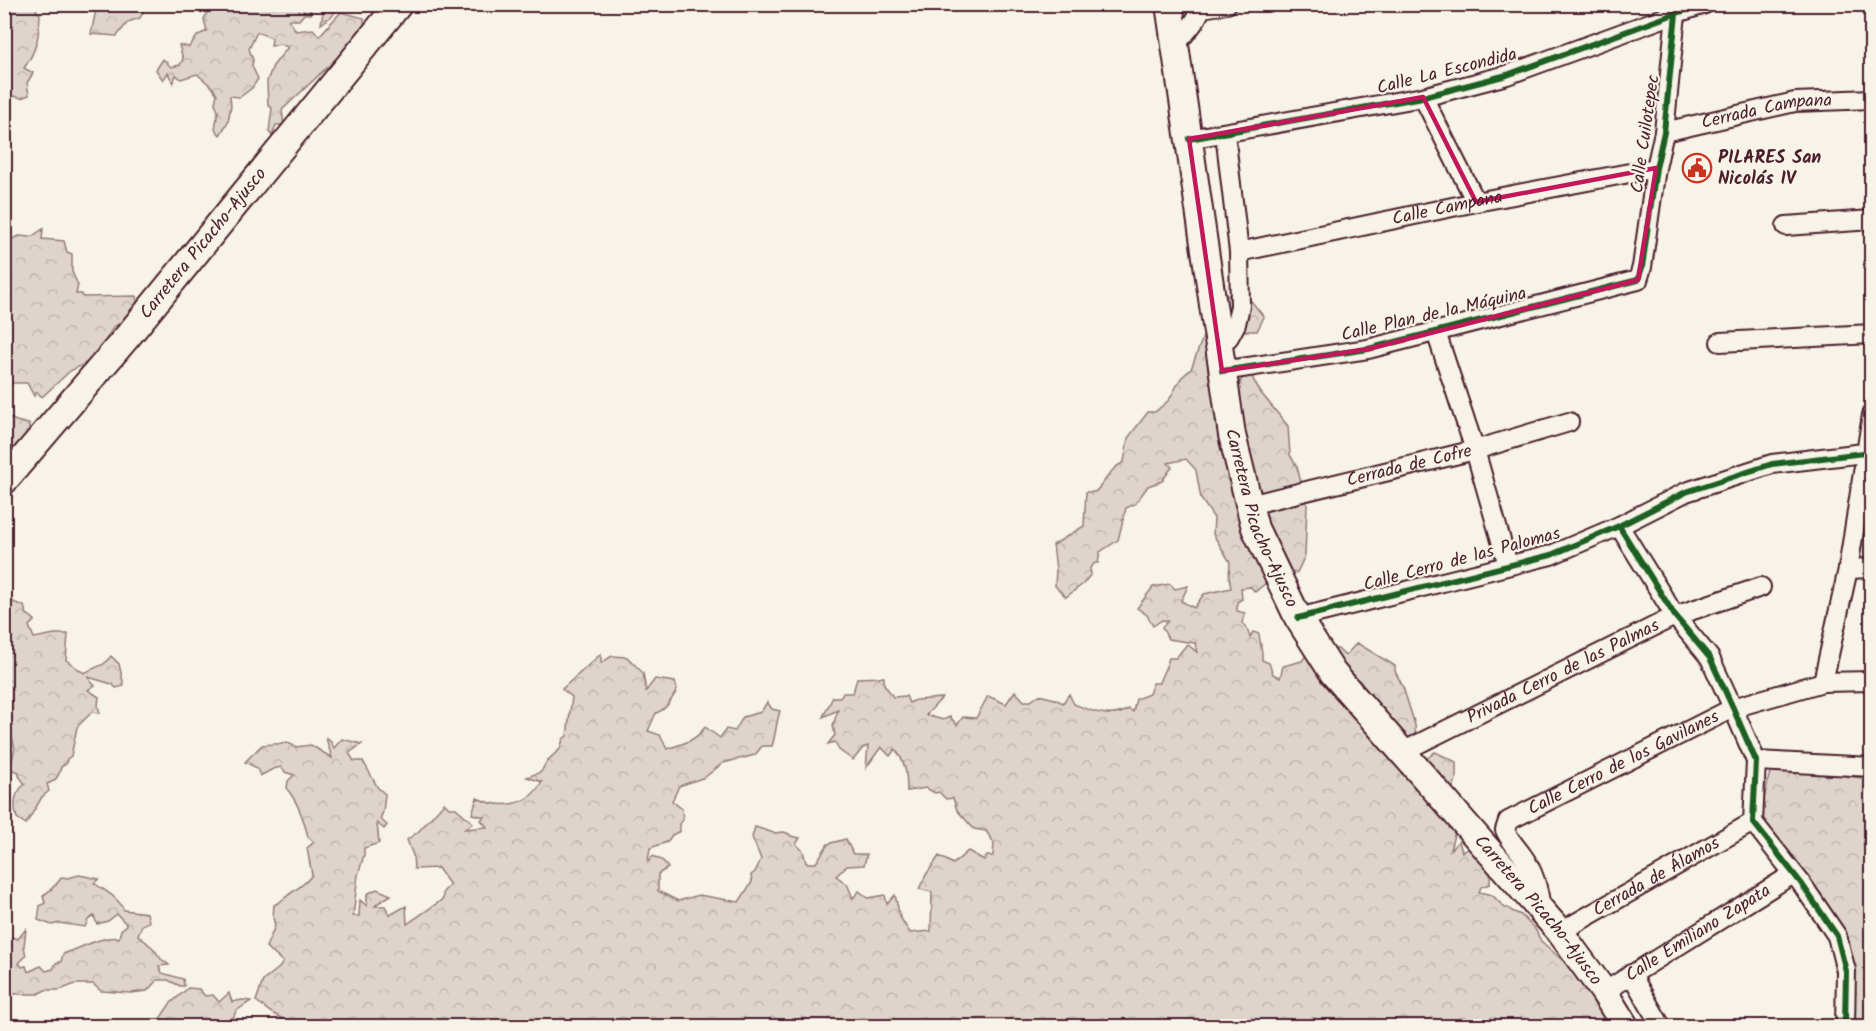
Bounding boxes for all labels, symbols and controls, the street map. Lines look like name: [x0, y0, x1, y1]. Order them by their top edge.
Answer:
street label: Calle La Escondida: [1374, 41, 1520, 103]
street label: Calle Cuilotepec: [1623, 73, 1669, 195]
street label: Cerrada Campana: [1698, 86, 1832, 138]
place label: PILARES San Nicolás IV: [1718, 144, 1821, 194]
public building icon: PILARES San Nicolás IV: [1681, 152, 1713, 184]
street label: Carretera Picacho-Ajusco: [132, 161, 274, 326]
street label: Calle Campana: [1390, 183, 1505, 234]
street label: Calle Plan de la Máquina: [1338, 280, 1530, 350]
street label: Carretera Picacho-Ajusco: [1217, 427, 1306, 613]
street label: Cerrada de Cofre: [1344, 437, 1475, 495]
street label: Calle Cerro de las Palomas: [1360, 520, 1564, 600]
street label: Privada Cerro de las Palmas: [1462, 611, 1665, 732]
street label: Calle Cerro de los Gavilanes: [1523, 703, 1725, 823]
street label: Carretera Picacho-Ajusco: [1467, 828, 1609, 992]
street label: Cerrada de Álamos: [1587, 829, 1726, 925]
street label: Calle Emiliano Zapata: [1620, 877, 1777, 990]

